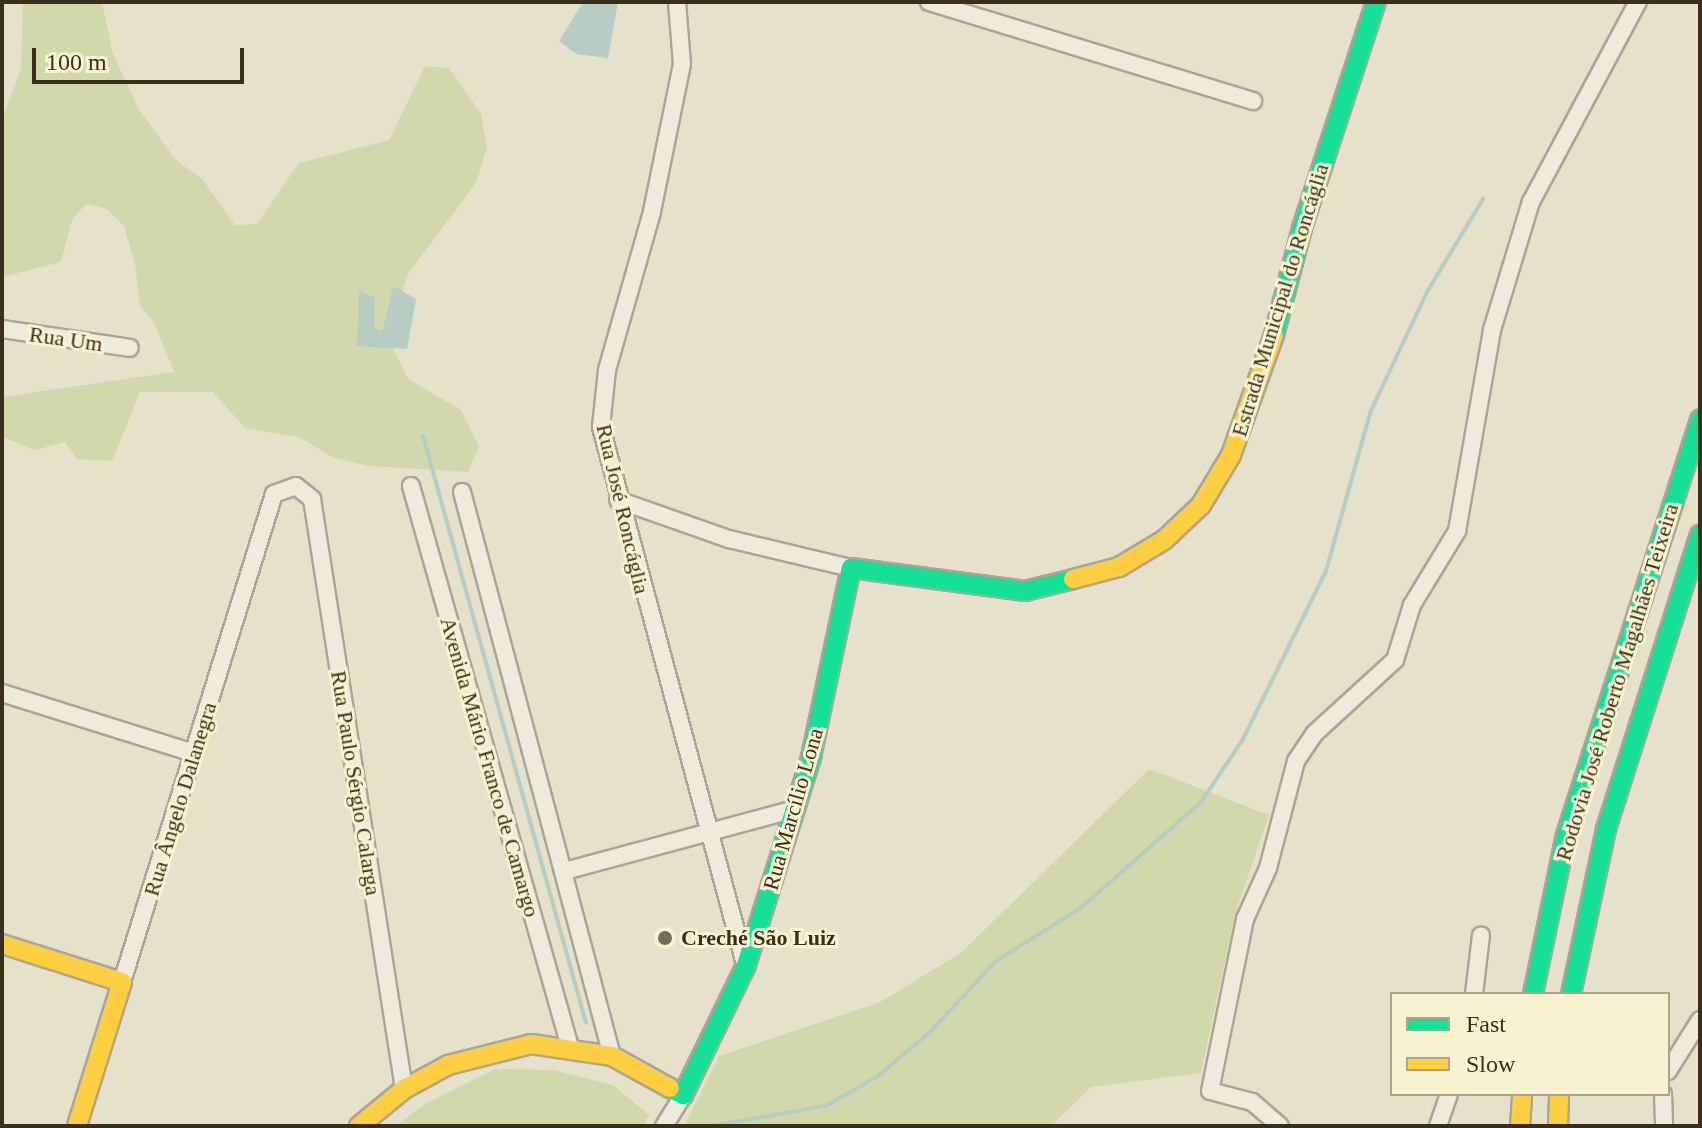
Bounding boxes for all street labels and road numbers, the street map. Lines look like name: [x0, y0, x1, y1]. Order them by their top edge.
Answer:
street label: Estrada Municipal do Roncáglia: [1226, 160, 1334, 440]
street label: Rua Um: [28, 321, 104, 357]
street label: Rua José Roncáglia: [591, 421, 655, 597]
street label: Rodovia José Roberto Magalhães Teixeira: [1550, 500, 1684, 864]
street label: Avenida Mário Franco de Camargo: [434, 614, 546, 920]
street label: Rua Paulo Sérgio Calarga: [325, 669, 387, 897]
street label: Rua Ângelo Dalanegra: [138, 699, 222, 899]
street label: Rua Marcílio Lona: [757, 725, 829, 893]

